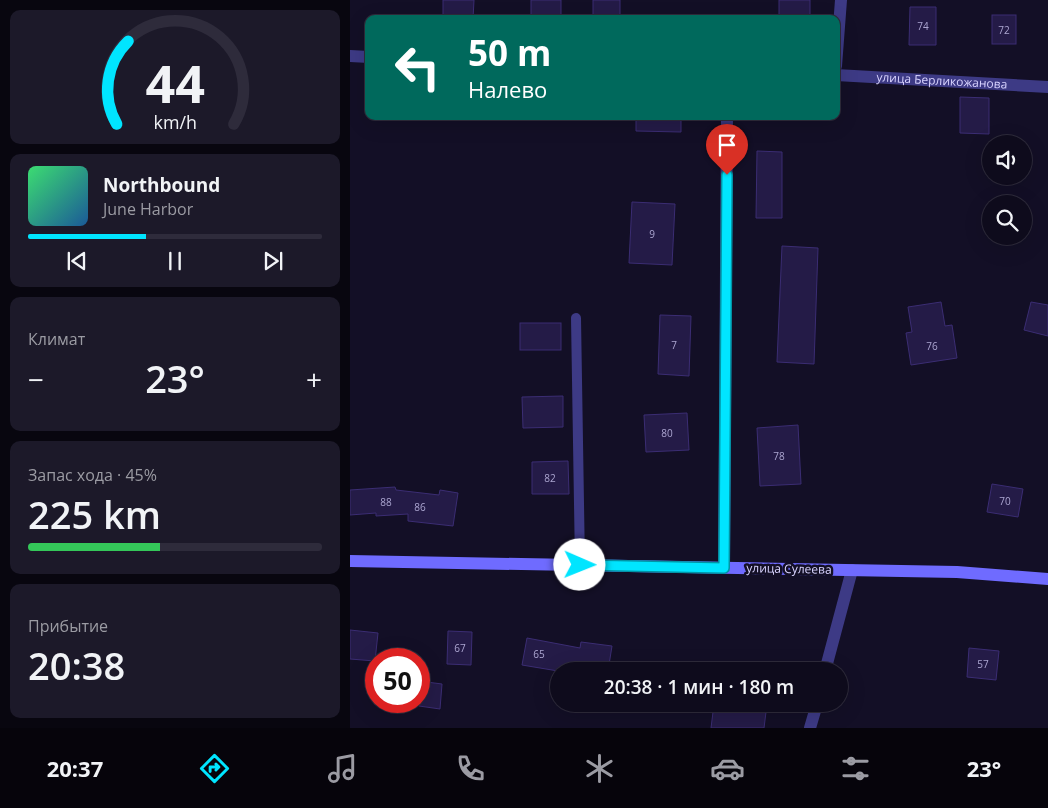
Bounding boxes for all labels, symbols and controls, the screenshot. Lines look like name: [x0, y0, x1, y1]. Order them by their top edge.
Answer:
house number: 74: [917, 19, 929, 33]
house number: 72: [998, 23, 1010, 37]
text: 50 m: [468, 29, 551, 76]
icon: left: [385, 35, 450, 100]
text: 44: [145, 47, 205, 118]
street label: улица Берликожанова: [876, 68, 1008, 93]
text: Налево: [468, 74, 547, 104]
text: km/h: [153, 110, 197, 134]
pin: [706, 124, 748, 175]
icon: arrive: [713, 131, 741, 159]
map controls: [982, 135, 1032, 245]
button: sound: [982, 135, 1032, 185]
text: Northbound: [103, 172, 220, 198]
button: search: [982, 195, 1032, 245]
text: June Harbor: [103, 198, 193, 220]
house number: 9: [649, 227, 655, 241]
icon: previous: [63, 247, 91, 275]
icon: pause: [161, 247, 189, 275]
icon: next: [259, 247, 287, 275]
text: Климат: [28, 328, 85, 350]
house number: 7: [671, 338, 677, 352]
house number: 76: [926, 339, 938, 353]
text: 23°: [145, 352, 205, 404]
text: −: [28, 360, 44, 398]
text: +: [306, 360, 322, 398]
house number: 80: [661, 426, 673, 440]
house number: 78: [773, 449, 785, 463]
text: Запас хода · 45%: [28, 464, 157, 486]
house number: 82: [544, 471, 556, 485]
text: 225 km: [28, 488, 161, 540]
house number: 70: [999, 494, 1011, 508]
house number: 88: [380, 495, 392, 509]
house number: 86: [414, 500, 426, 514]
position arrow: [553, 538, 605, 590]
street label: улица Сулеева: [746, 559, 832, 578]
text: Прибытие: [28, 615, 108, 637]
text: 20:38: [28, 639, 125, 691]
house number: 67: [454, 641, 466, 655]
house number: 65: [533, 647, 545, 661]
speed limit sign: 50: [365, 648, 430, 713]
house number: 57: [977, 657, 989, 671]
text: 20:38 · 1 мин · 180 m: [604, 674, 794, 700]
icon: directions: [197, 751, 232, 786]
icon: music: [325, 751, 360, 786]
icon: phone: [453, 751, 488, 786]
icon: climate: [582, 751, 617, 786]
icon: car: [710, 751, 745, 786]
icon: filters: [838, 751, 873, 786]
text: 20:37: [47, 753, 103, 783]
text: 23°: [967, 753, 1001, 783]

